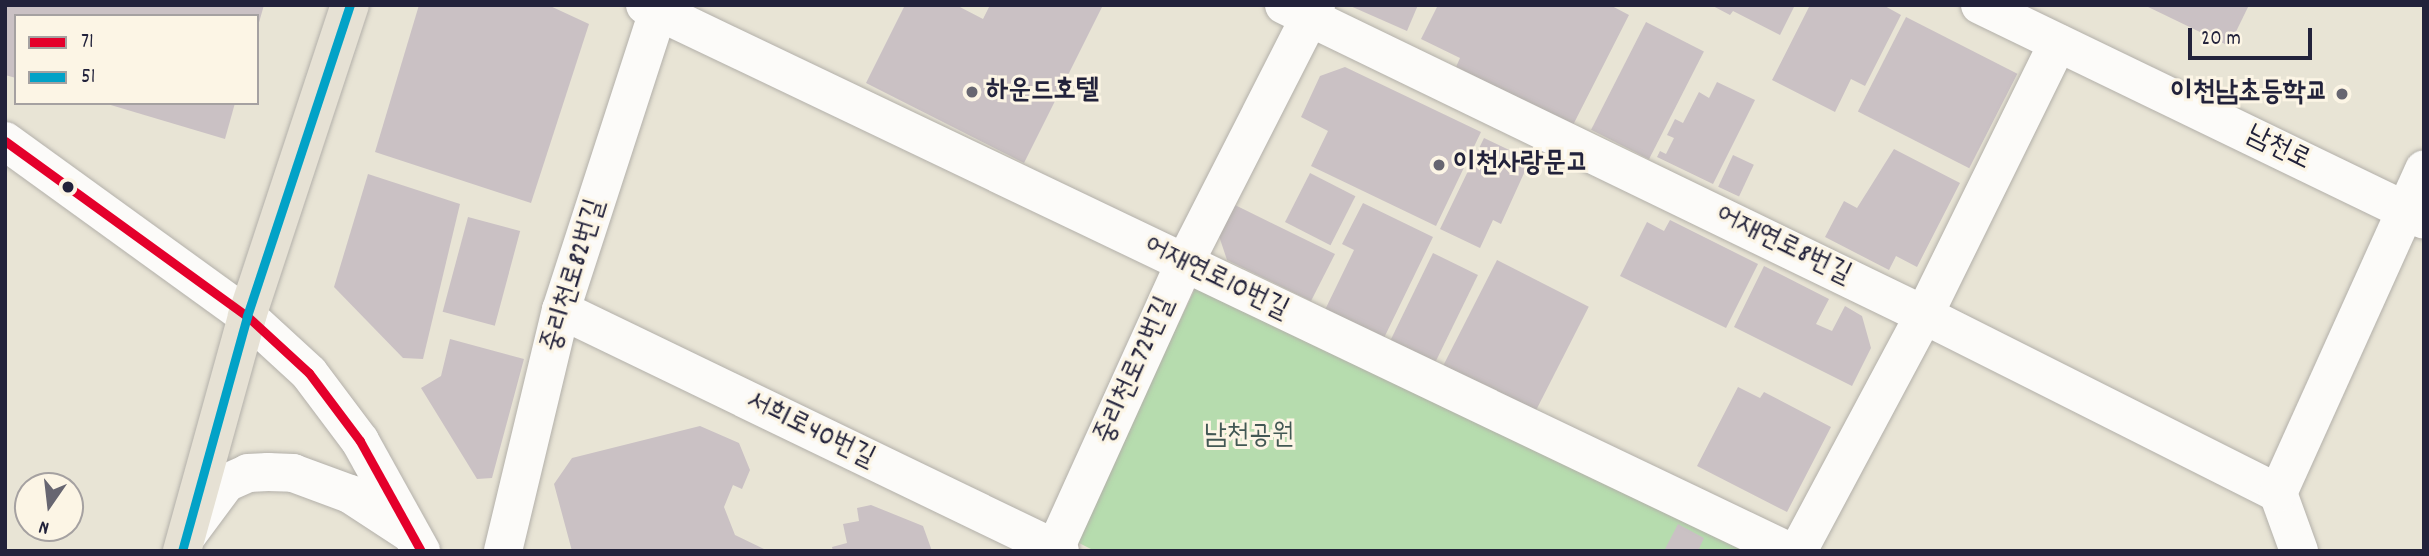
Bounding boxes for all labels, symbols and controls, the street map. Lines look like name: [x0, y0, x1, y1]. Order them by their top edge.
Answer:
legend: [14, 14, 259, 105]
scale bar: [2191, 14, 2315, 58]
text: 20 m: [2201, 25, 2241, 55]
text: 71: [81, 28, 94, 58]
text: 51: [81, 63, 95, 93]
place label: 하운드호텔: [986, 75, 1099, 109]
place label: 이천남초등학교: [2170, 77, 2328, 111]
marker: 하운드호텔: [964, 84, 980, 100]
marker: 이천남초등학교: [2334, 86, 2350, 102]
street label: 남천로: [2240, 119, 2316, 179]
place label: 이천사랑문고: [1453, 148, 1588, 182]
marker: 이천사랑문고: [1431, 157, 1447, 173]
unlabelled marker: [61, 180, 75, 194]
street label: 중리천로82번길: [536, 195, 614, 357]
street label: 어재연로8번길: [1710, 199, 1856, 293]
street label: 어재연로10번길: [1138, 230, 1294, 328]
street label: 중리천로72번길: [1088, 292, 1184, 450]
street label: 서희로40번길: [740, 385, 880, 477]
park label: 남천공원: [1204, 420, 1294, 454]
north arrow: [14, 472, 84, 542]
text: N: [36, 512, 52, 540]

